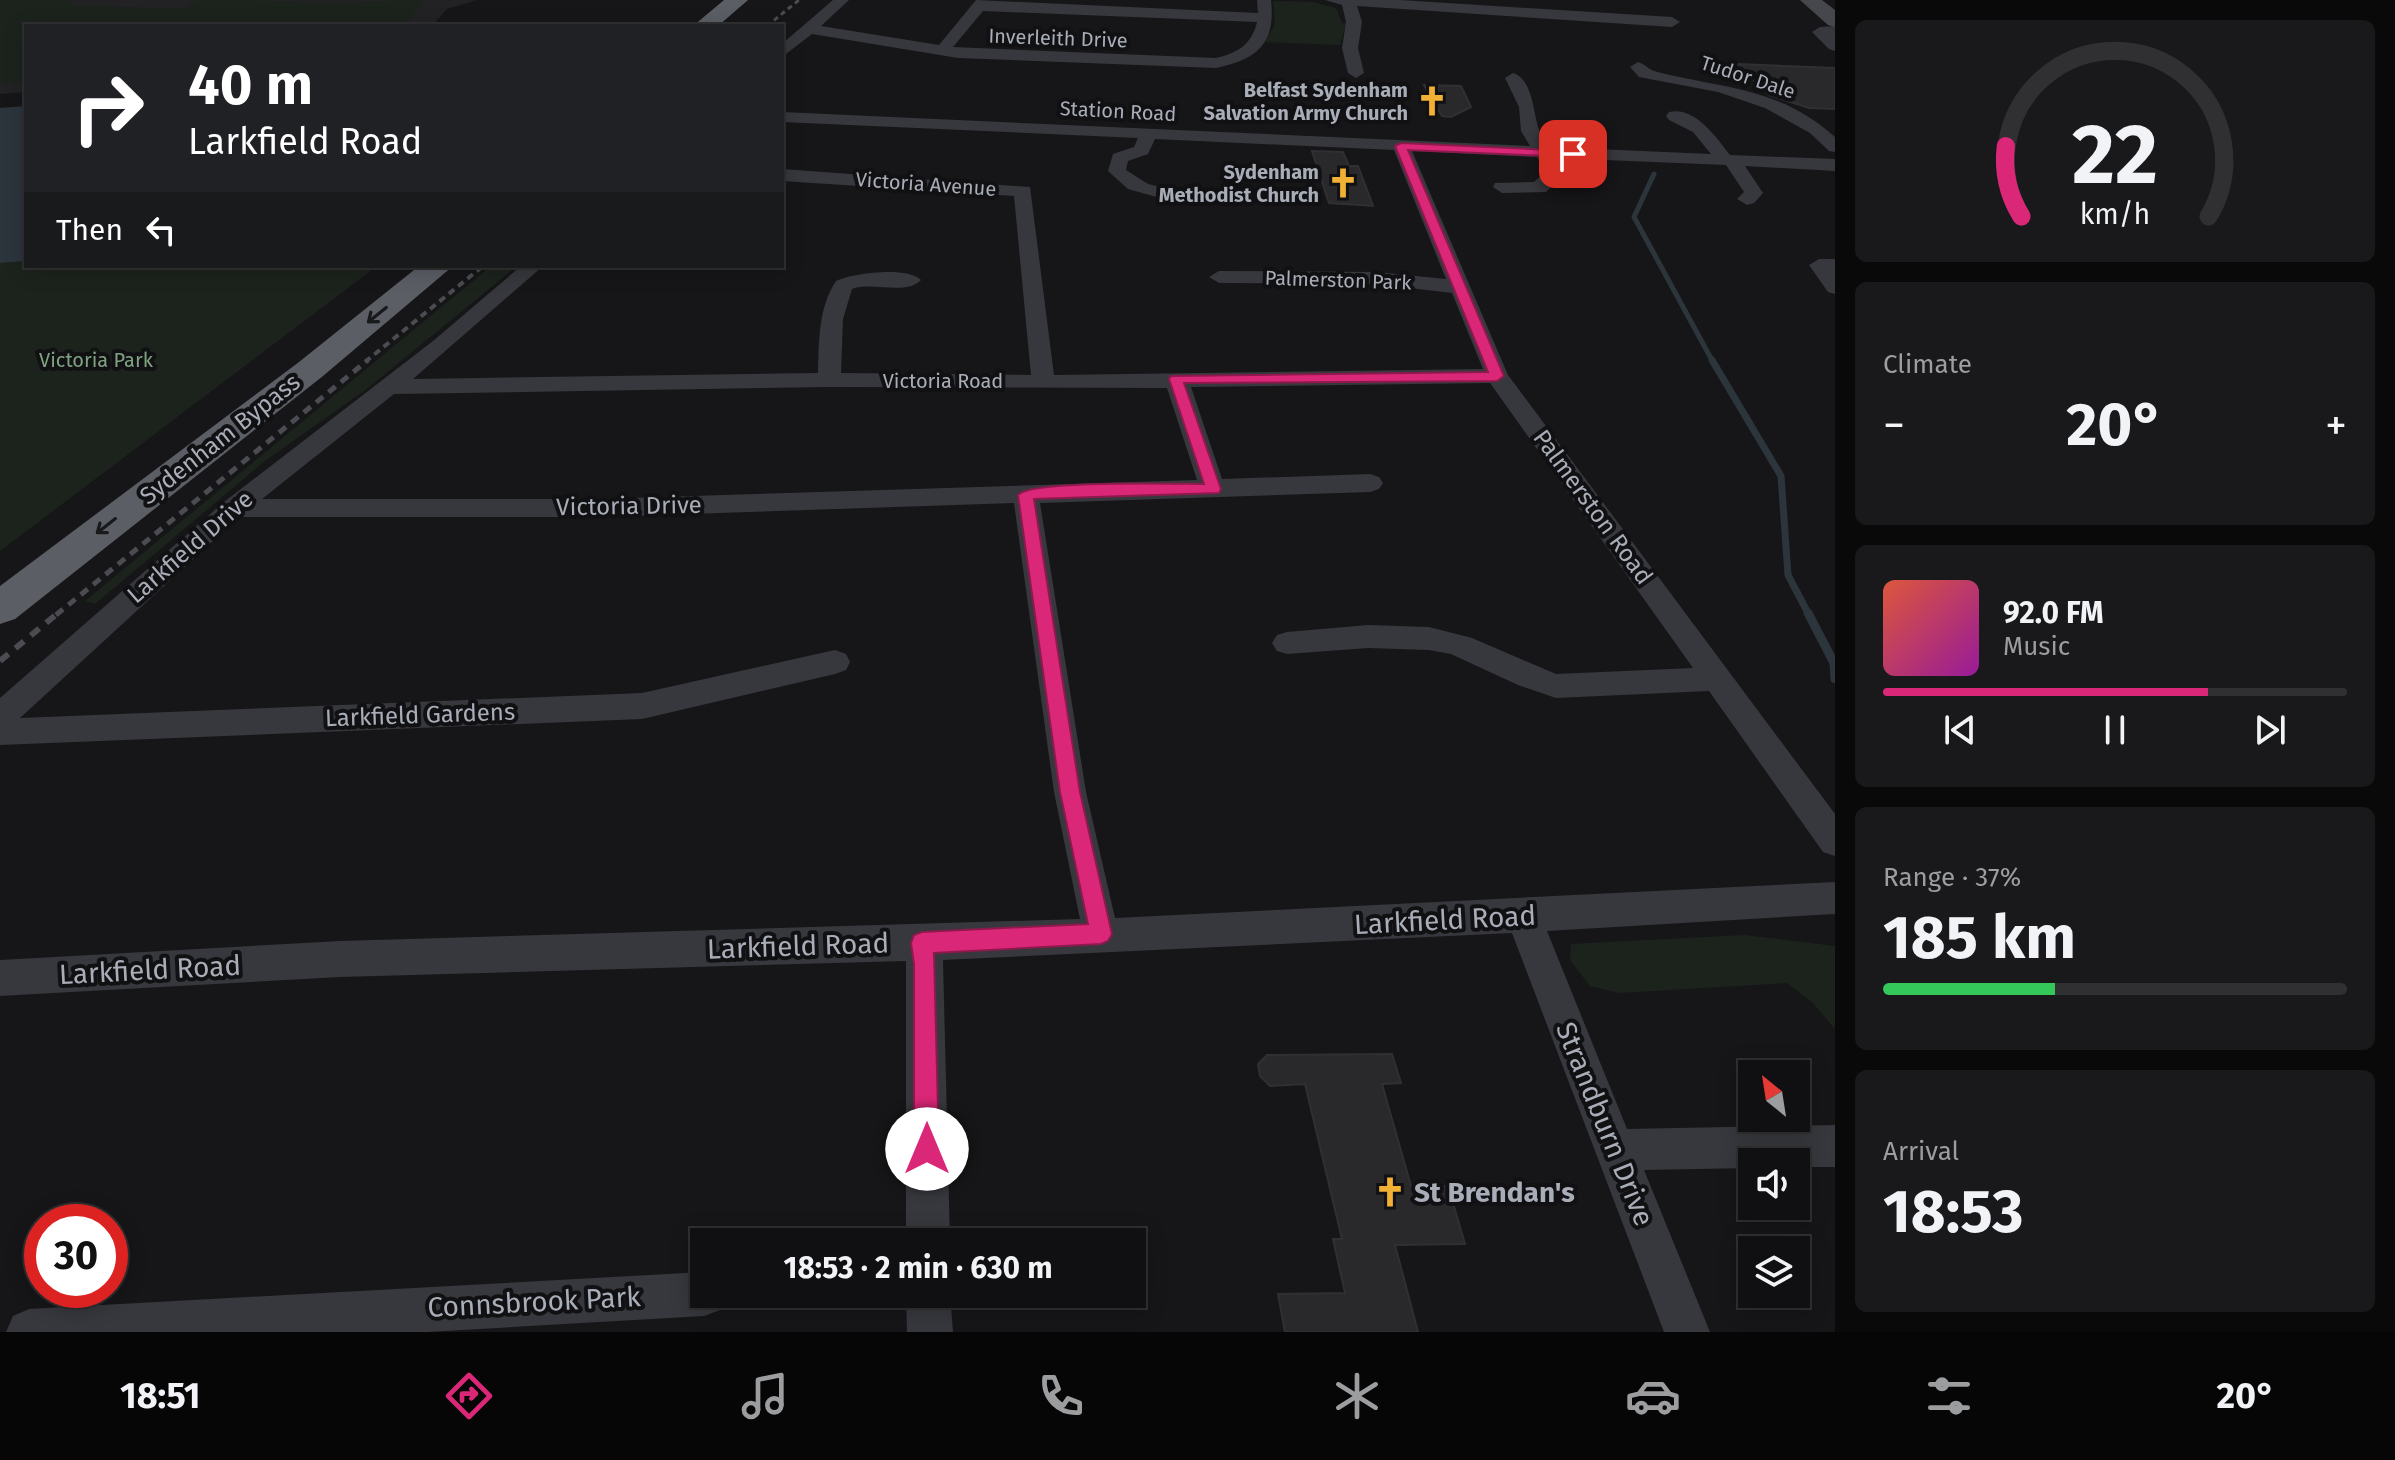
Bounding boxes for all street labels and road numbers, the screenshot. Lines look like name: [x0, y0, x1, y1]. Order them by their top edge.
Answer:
street label: Inverleith Drive: [988, 24, 1128, 52]
street label: Tudor Dale: [1698, 50, 1798, 104]
street label: Station Road: [1059, 96, 1177, 126]
street label: Victoria Avenue: [855, 167, 997, 201]
street label: Palmerston Park: [1264, 265, 1413, 295]
street label: Sydenham Bypass: [134, 368, 306, 510]
street label: Victoria Road: [883, 369, 1003, 393]
street label: Palmerston Road: [1528, 424, 1658, 590]
street label: Larkfield Drive: [122, 485, 258, 609]
street label: Victoria Drive: [556, 491, 702, 521]
street label: Larkfield Gardens: [324, 698, 516, 732]
street label: Larkfield Road: [1353, 899, 1537, 941]
street label: Larkfield Road: [706, 926, 890, 966]
street label: Larkfield Road: [58, 949, 242, 991]
street label: Strandburn Drive: [1549, 1017, 1661, 1231]
street label: Connsbrook Park: [427, 1280, 642, 1324]

